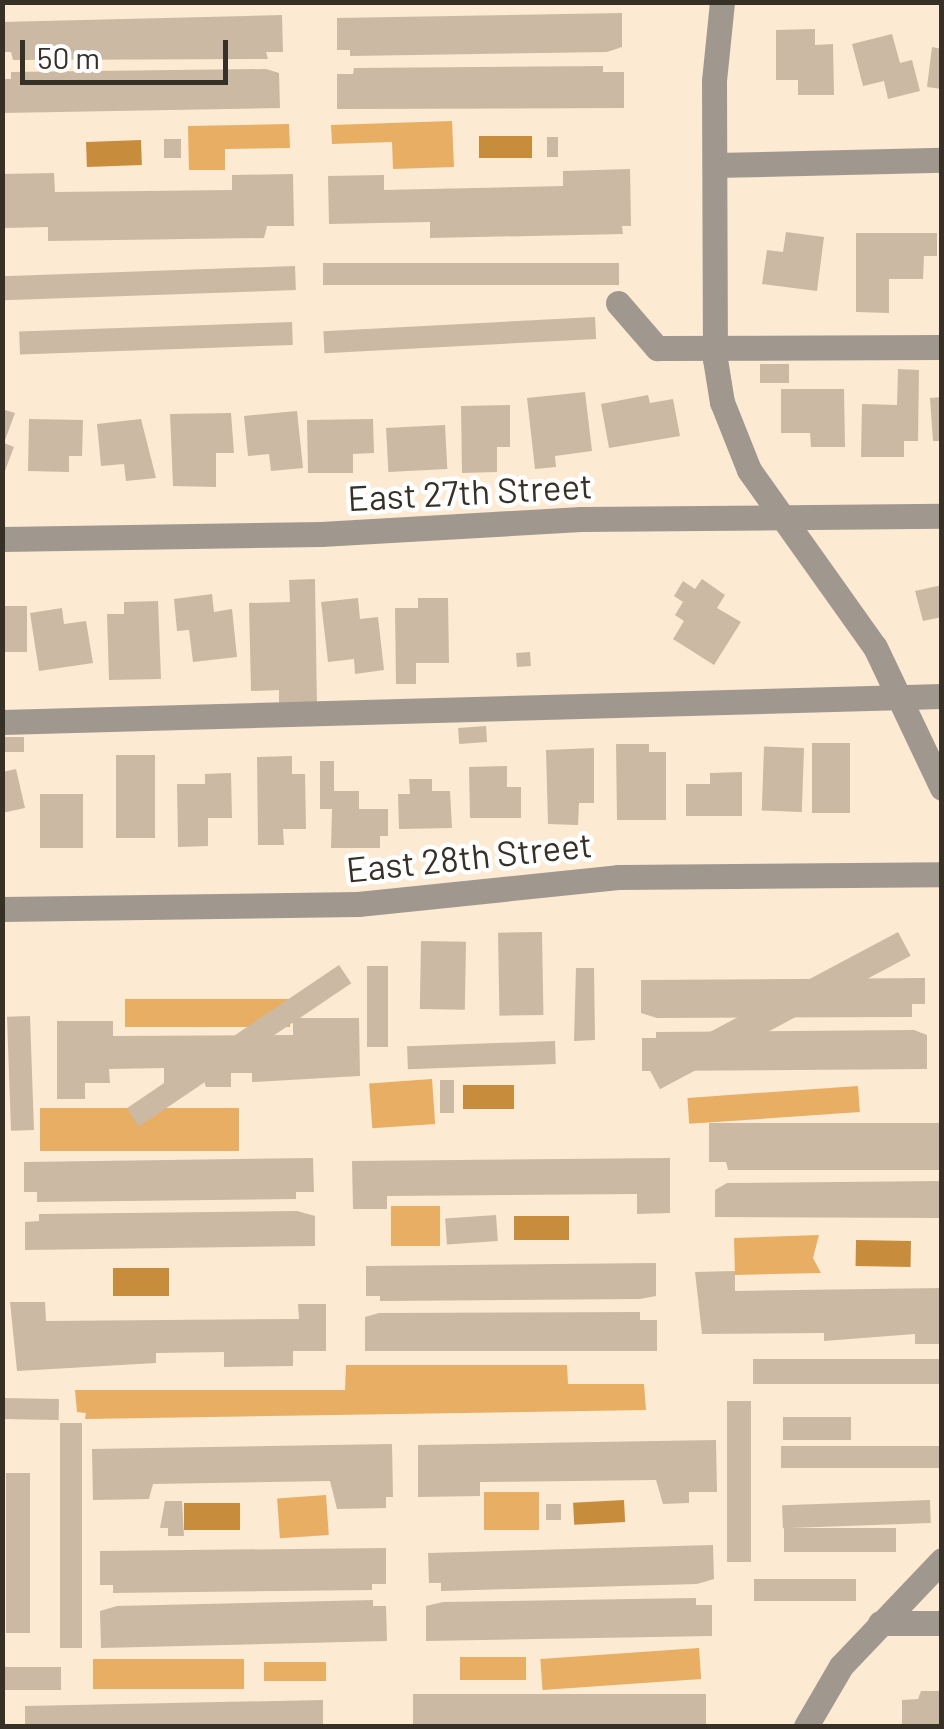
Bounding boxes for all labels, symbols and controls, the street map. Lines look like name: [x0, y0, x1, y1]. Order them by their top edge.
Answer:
scale bar: [25, 20, 232, 82]
text: 50 m: [37, 39, 100, 75]
street label: East 27th Street: [347, 464, 593, 518]
street label: East 28th Street: [344, 822, 594, 890]

